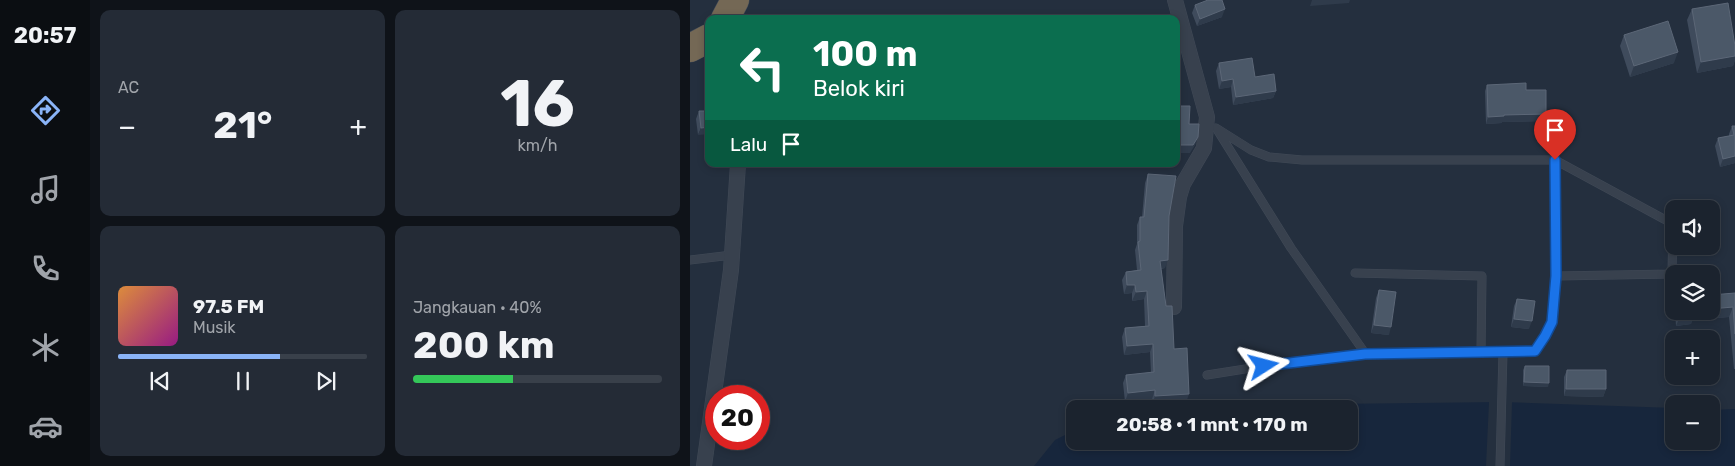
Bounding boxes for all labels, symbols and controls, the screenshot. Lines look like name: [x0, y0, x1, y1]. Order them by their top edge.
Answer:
text: 20:57: [14, 22, 76, 49]
text: 100 m: [813, 33, 918, 75]
icon: left: [730, 35, 795, 100]
text: 16: [500, 65, 575, 142]
text: Belok kiri: [813, 75, 905, 102]
text: AC: [118, 78, 139, 97]
icon: directions: [28, 93, 63, 128]
text: 21°: [213, 102, 272, 148]
pin: [1534, 109, 1576, 160]
text: −: [118, 110, 136, 143]
text: +: [350, 110, 367, 143]
icon: arrive: [1541, 116, 1569, 144]
icon: arrive: [777, 130, 805, 158]
text: Lalu: [730, 133, 767, 156]
text: km/h: [518, 136, 557, 155]
icon: music: [28, 172, 63, 207]
map controls: [1665, 200, 1720, 450]
button: sound: [1665, 200, 1720, 255]
icon: phone: [28, 251, 63, 286]
button: layers: [1665, 265, 1720, 320]
text: 97.5 FM: [193, 295, 264, 318]
text: Jangkauan · 40%: [413, 298, 542, 317]
text: Musik: [193, 318, 236, 337]
text: 200 km: [413, 322, 555, 368]
icon: climate: [28, 330, 63, 365]
button: +: [1665, 330, 1720, 385]
position arrow: [1237, 339, 1289, 391]
icon: previous: [146, 367, 174, 395]
icon: pause: [229, 367, 257, 395]
icon: next: [312, 367, 340, 395]
speed limit sign: 20: [705, 385, 770, 450]
button: −: [1665, 395, 1720, 450]
icon: car: [28, 409, 63, 444]
text: 20:58 · 1 mnt · 170 m: [1116, 413, 1308, 436]

